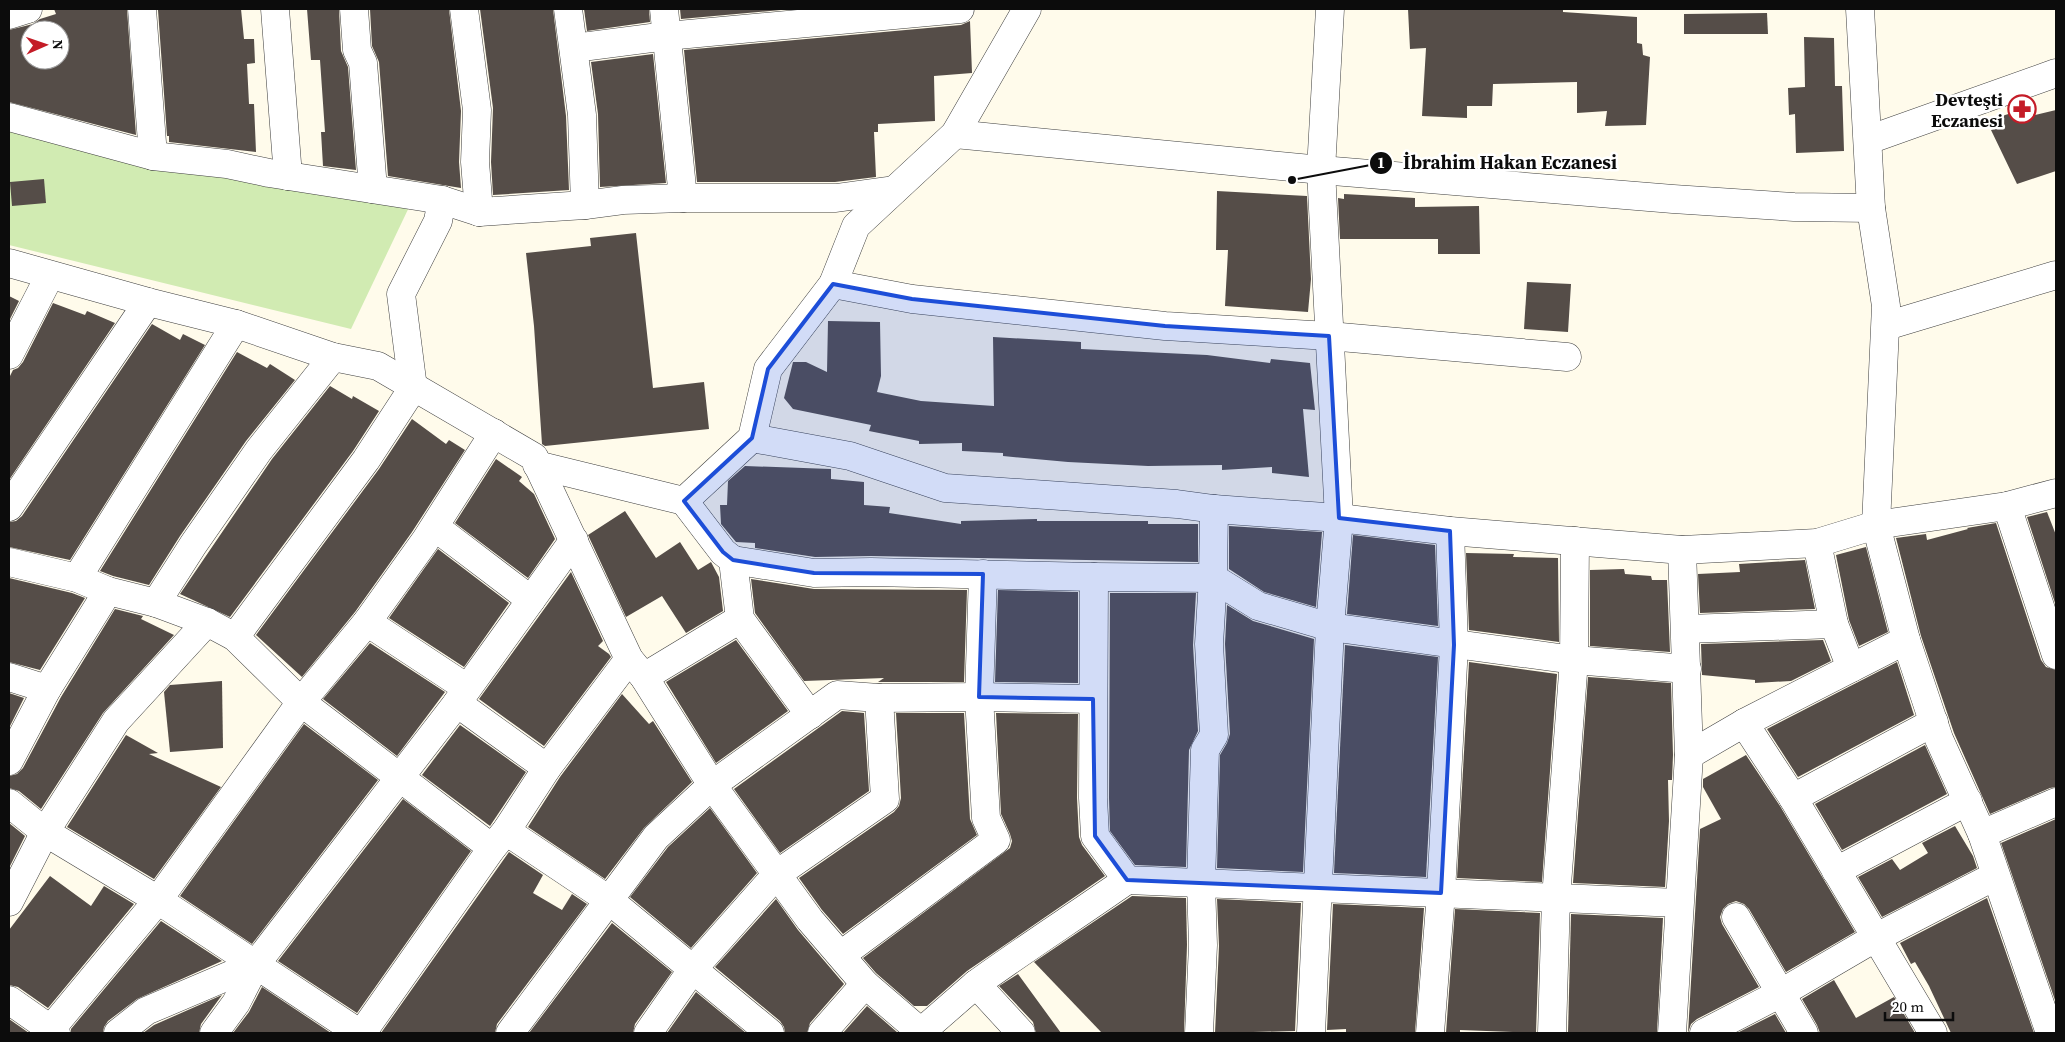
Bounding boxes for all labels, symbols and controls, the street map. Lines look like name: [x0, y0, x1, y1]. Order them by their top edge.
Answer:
north arrow: [20, 20, 70, 70]
text: N: [48, 39, 68, 50]
place label: Devteşti Eczanesi: [1931, 87, 2003, 133]
pharmacy icon: Devteşti Eczanesi: [2007, 94, 2037, 124]
callout: İbrahim Hakan Eczanesi: [1368, 146, 1627, 180]
text: İbrahim Hakan Eczanesi: [1403, 149, 1617, 175]
text: 1: [1377, 152, 1385, 173]
scale bar: [1885, 990, 1952, 1022]
text: 20 m: [1892, 996, 1924, 1017]

